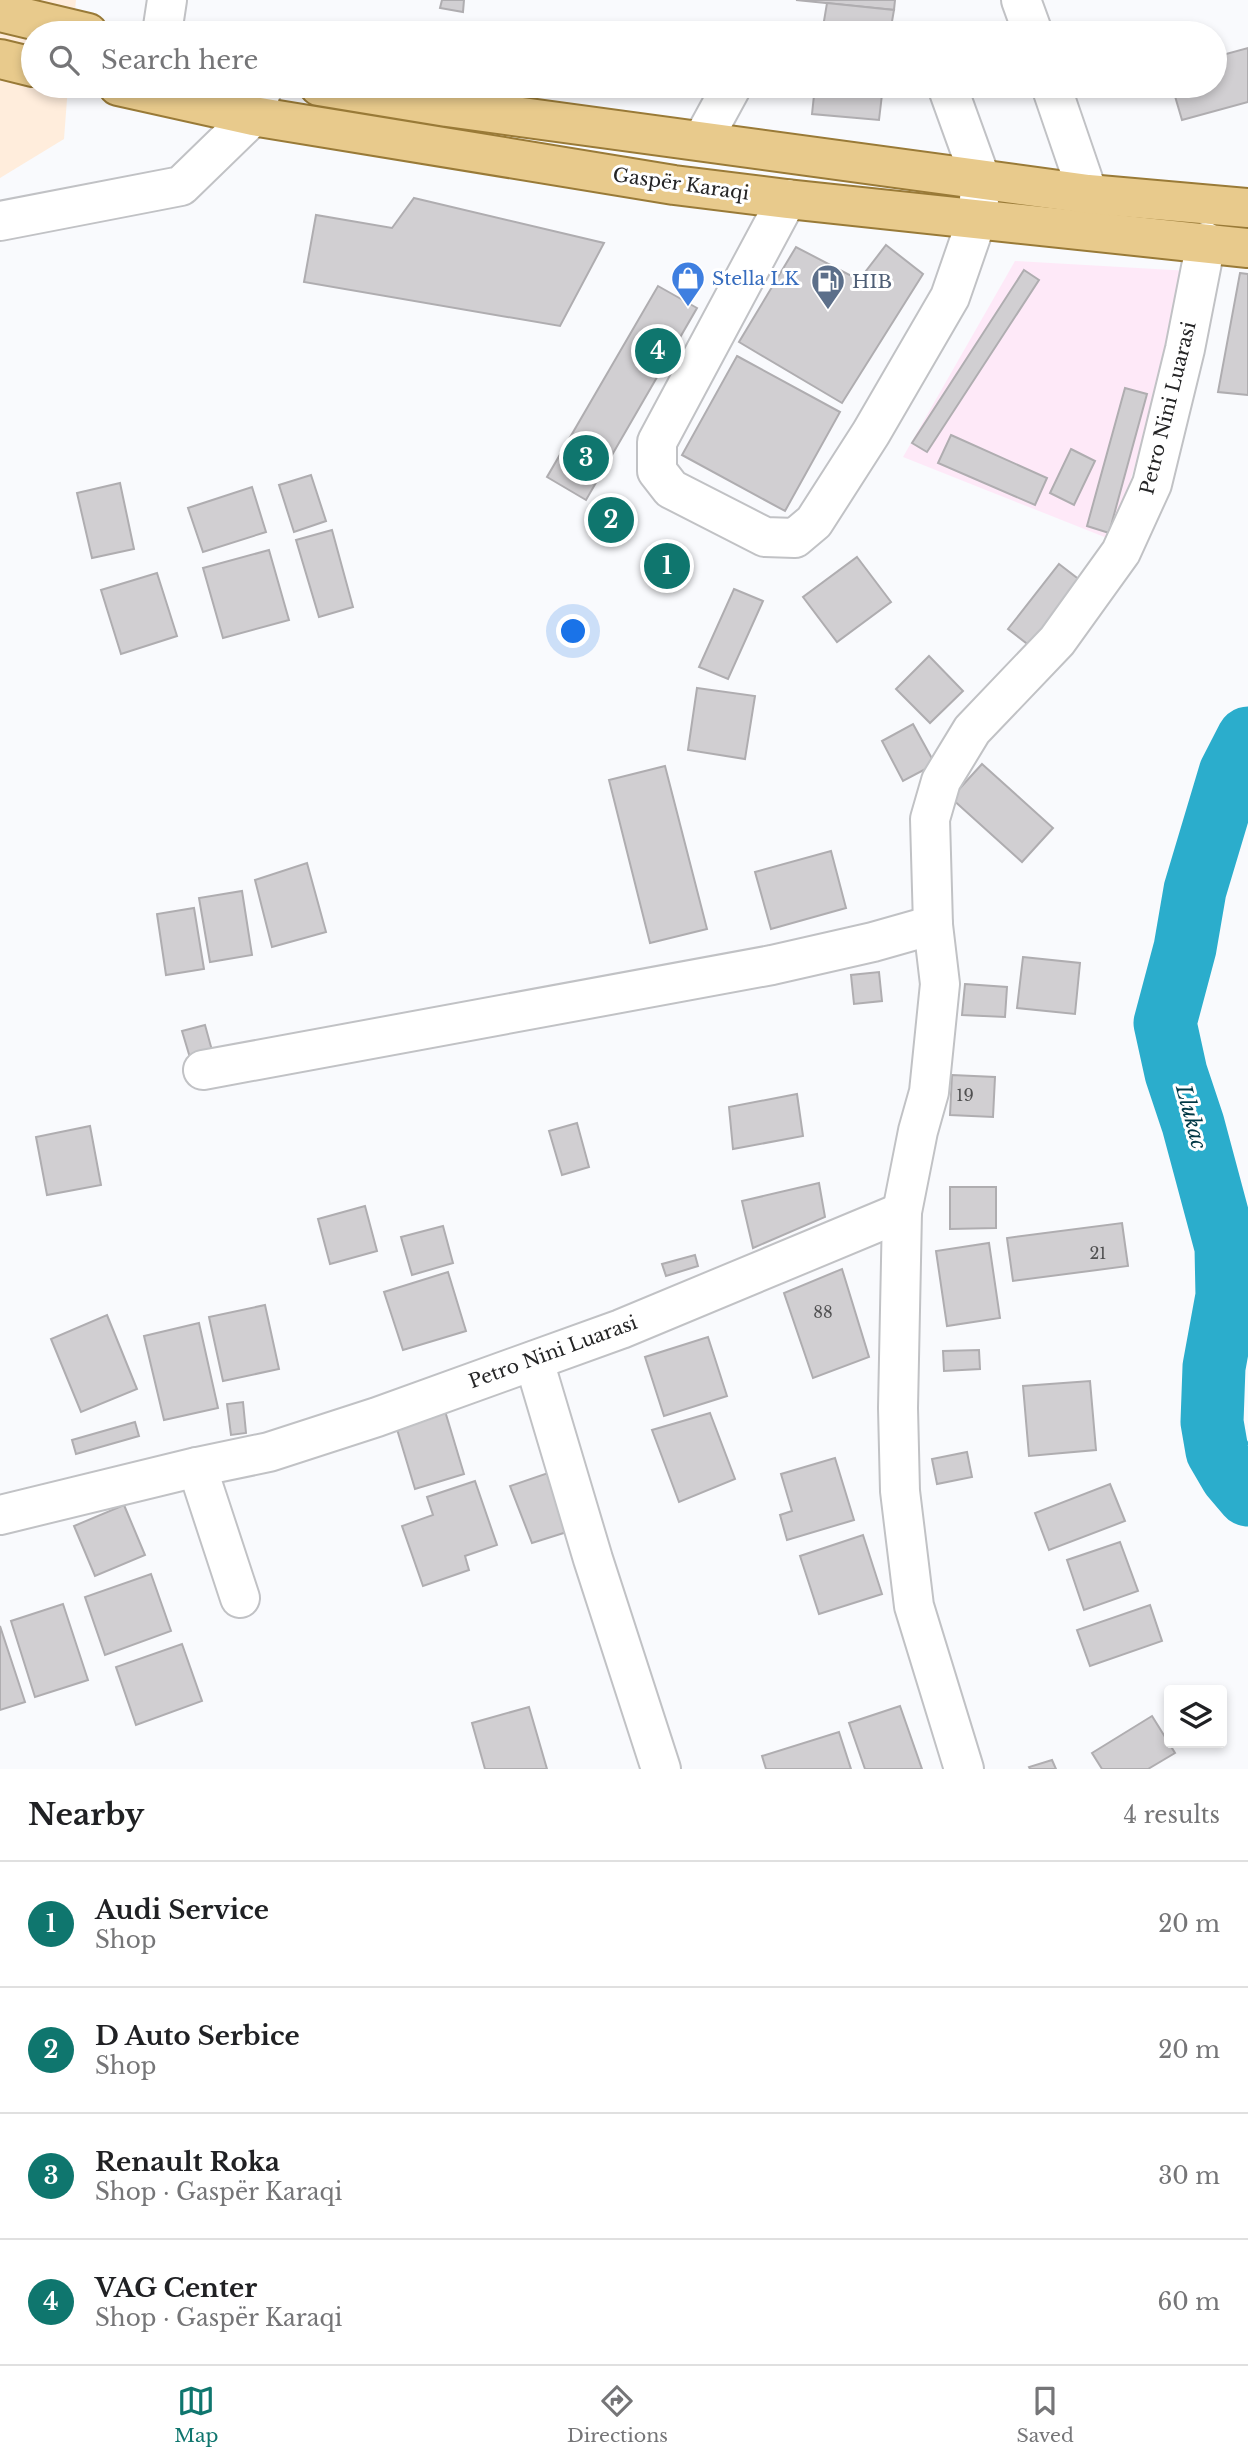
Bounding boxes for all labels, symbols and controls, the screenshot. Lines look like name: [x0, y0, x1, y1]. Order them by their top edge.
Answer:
search box: [21, 21, 1227, 98]
icon: search: [45, 41, 83, 79]
text: Search here: [101, 44, 258, 76]
street label: Gaspër Karaqi: [611, 163, 751, 205]
shop icon: Stella LK: [669, 259, 707, 308]
fuel station icon: HIB: [809, 262, 847, 311]
place label: Stella LK: [712, 267, 800, 290]
place label: HIB: [852, 270, 892, 293]
street label: Petro Nini Luarasi: [1135, 319, 1201, 497]
pin: 4: [635, 325, 681, 377]
pin: 3: [563, 432, 609, 484]
pin: 2: [588, 494, 634, 546]
pin: 1: [644, 540, 690, 592]
your location: [556, 614, 590, 648]
water label: Llukac: [1170, 1081, 1212, 1153]
house number: 19: [956, 1085, 974, 1105]
house number: 21: [1090, 1243, 1107, 1263]
house number: 88: [813, 1302, 833, 1322]
street label: Petro Nini Luarasi: [466, 1311, 641, 1393]
map controls: [1164, 1685, 1227, 1748]
button: layers: [1164, 1685, 1227, 1748]
text: Nearby: [28, 1796, 144, 1833]
text: 4 results: [1124, 1801, 1220, 1829]
text: Audi Service: [95, 1894, 269, 1926]
text: 1: [46, 1910, 56, 1938]
text: 20 m: [1158, 1910, 1220, 1938]
text: Shop: [95, 1926, 156, 1954]
text: D Auto Serbice: [95, 2020, 300, 2052]
text: 2: [44, 2036, 58, 2064]
text: 20 m: [1158, 2036, 1220, 2064]
text: Shop: [95, 2052, 156, 2080]
text: Renault Roka: [95, 2146, 280, 2178]
text: 3: [44, 2162, 58, 2190]
text: 30 m: [1158, 2162, 1220, 2190]
text: Shop · Gaspër Karaqi: [95, 2178, 342, 2206]
text: VAG Center: [95, 2272, 257, 2304]
text: 4: [43, 2288, 59, 2316]
text: 60 m: [1158, 2288, 1220, 2316]
text: Shop · Gaspër Karaqi: [95, 2304, 342, 2332]
tab: Map: [174, 2382, 218, 2447]
tab: Directions: [567, 2382, 668, 2447]
tab: Saved: [1016, 2382, 1074, 2447]

